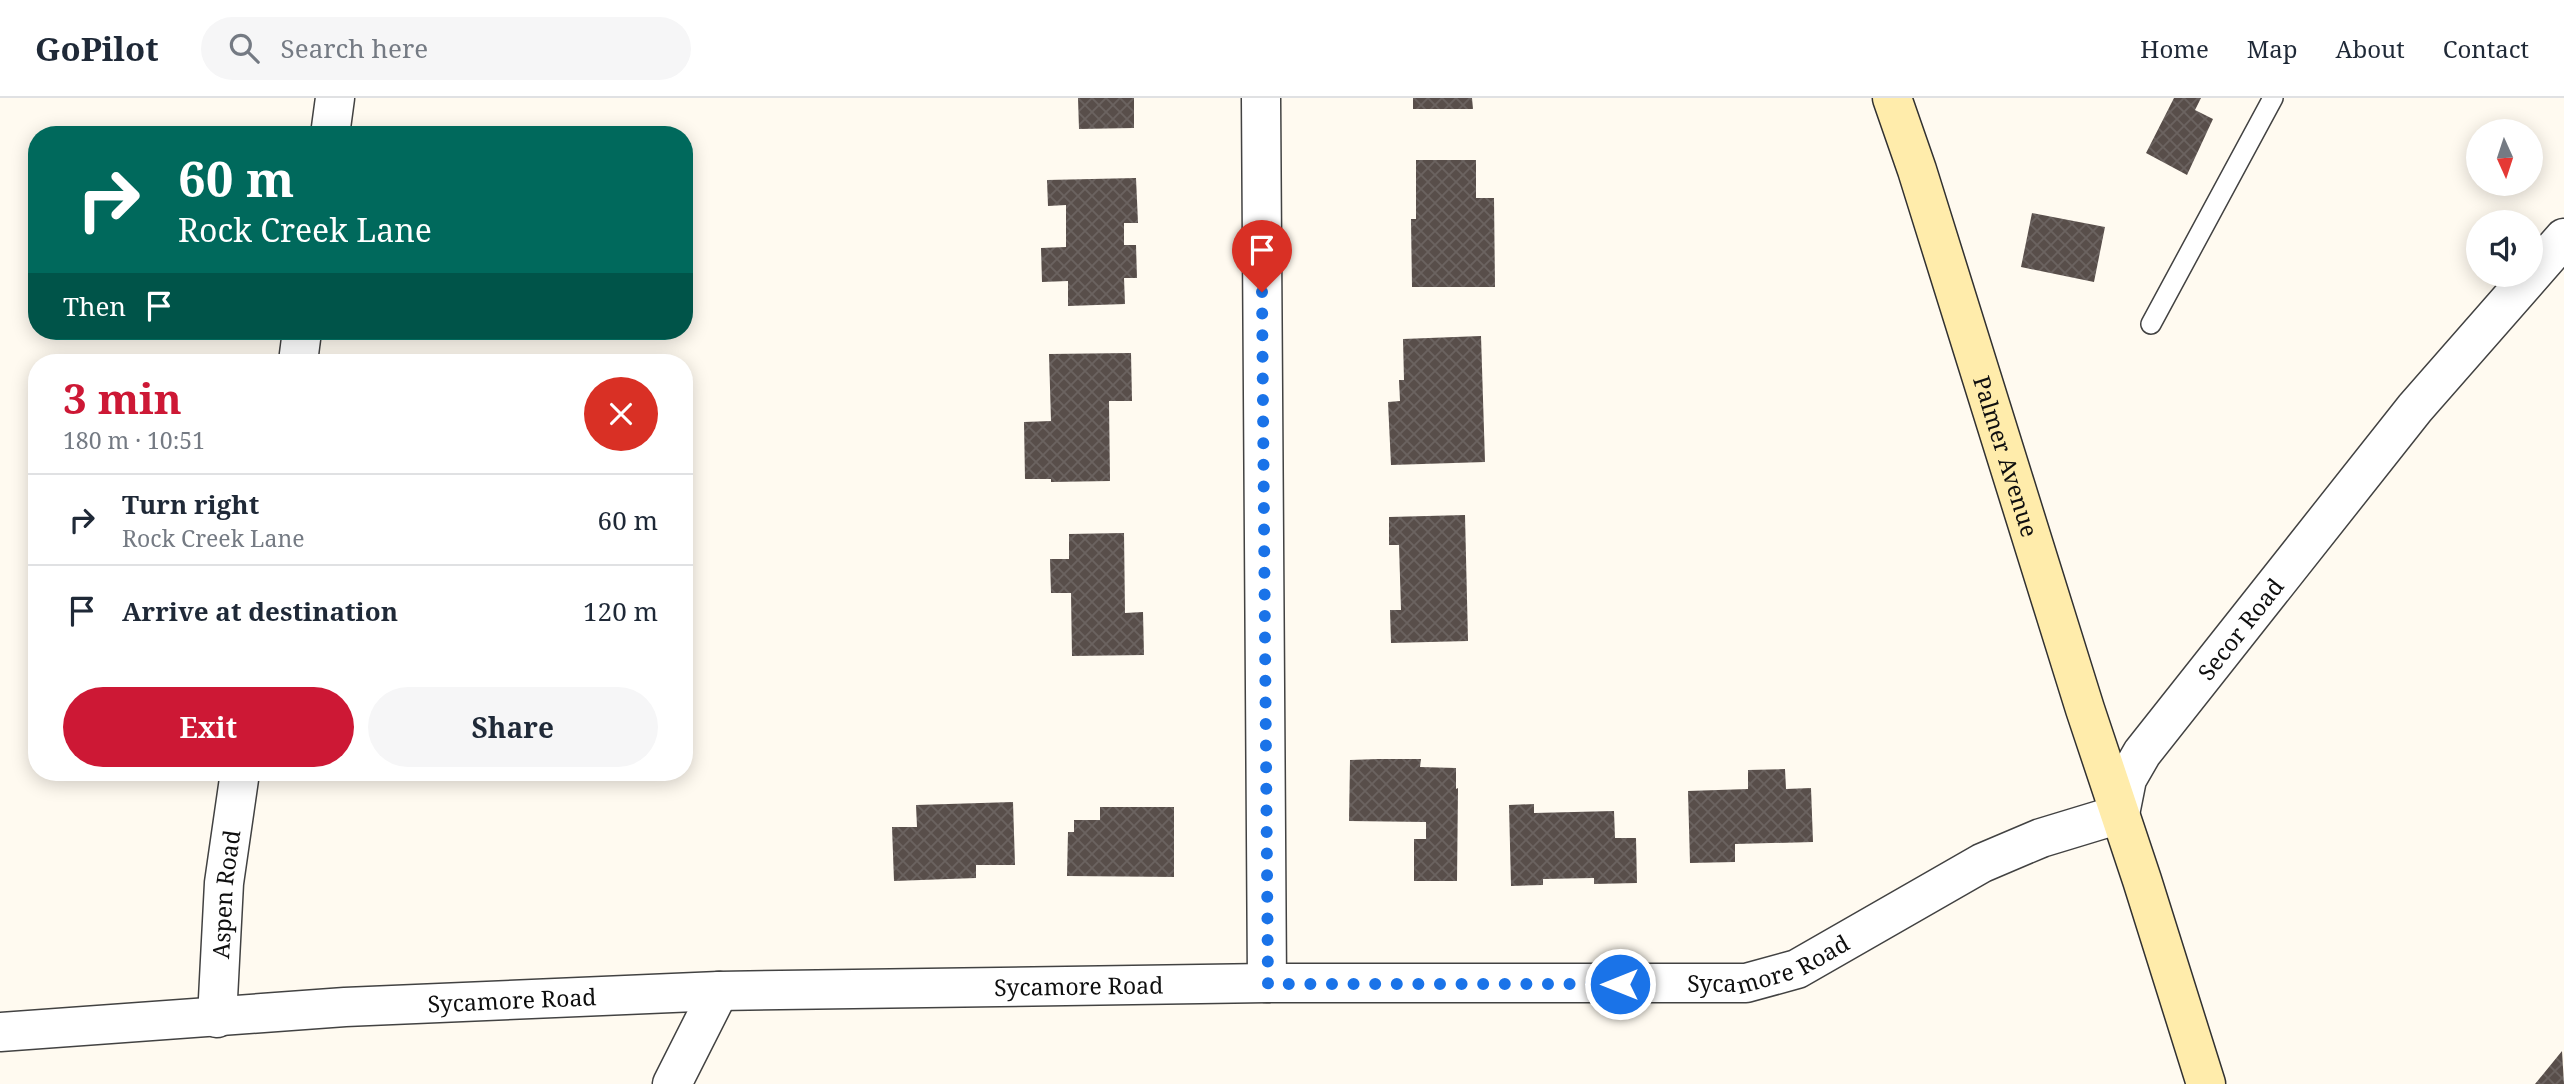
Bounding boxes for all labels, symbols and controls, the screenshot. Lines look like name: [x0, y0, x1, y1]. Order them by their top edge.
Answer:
search box: [201, 17, 691, 80]
text: GoPilot: [35, 26, 159, 71]
icon: search: [225, 29, 263, 67]
text: Search here: [281, 30, 428, 66]
text: Home: [2140, 32, 2209, 65]
text: Map: [2247, 32, 2298, 65]
text: About: [2336, 32, 2405, 65]
text: Contact: [2443, 32, 2529, 65]
north arrow: [2466, 119, 2543, 196]
map controls: [2466, 119, 2543, 287]
text: 60 m: [178, 145, 294, 211]
icon: right: [63, 154, 154, 245]
text: Rock Creek Lane: [178, 208, 432, 251]
button: sound: [2466, 210, 2543, 287]
pin: [1232, 220, 1292, 292]
icon: arrive: [1243, 231, 1281, 269]
icon: arrive: [140, 287, 178, 325]
text: Then: [63, 288, 126, 324]
text: 3 min: [63, 369, 182, 426]
street label: Palmer Avenue: [1966, 372, 2046, 541]
button: close: [584, 377, 658, 451]
text: 180 m · 10:51: [63, 424, 205, 456]
text: Turn right: [122, 486, 259, 522]
icon: right: [63, 501, 101, 539]
text: 60 m: [598, 502, 658, 538]
text: Rock Creek Lane: [122, 522, 305, 554]
street label: Secor Road: [2190, 571, 2291, 687]
icon: arrive: [63, 592, 101, 630]
text: Arrive at destination: [122, 593, 398, 629]
text: 120 m: [583, 593, 658, 629]
button: Exit: [63, 687, 354, 767]
button: Share: [368, 687, 658, 767]
street label: Aspen Road: [204, 828, 247, 960]
street label: Sycamore Road: [1687, 927, 1855, 1001]
position arrow: [1583, 947, 1657, 1021]
street label: Sycamore Road: [994, 969, 1163, 1003]
street label: Sycamore Road: [427, 980, 597, 1019]

